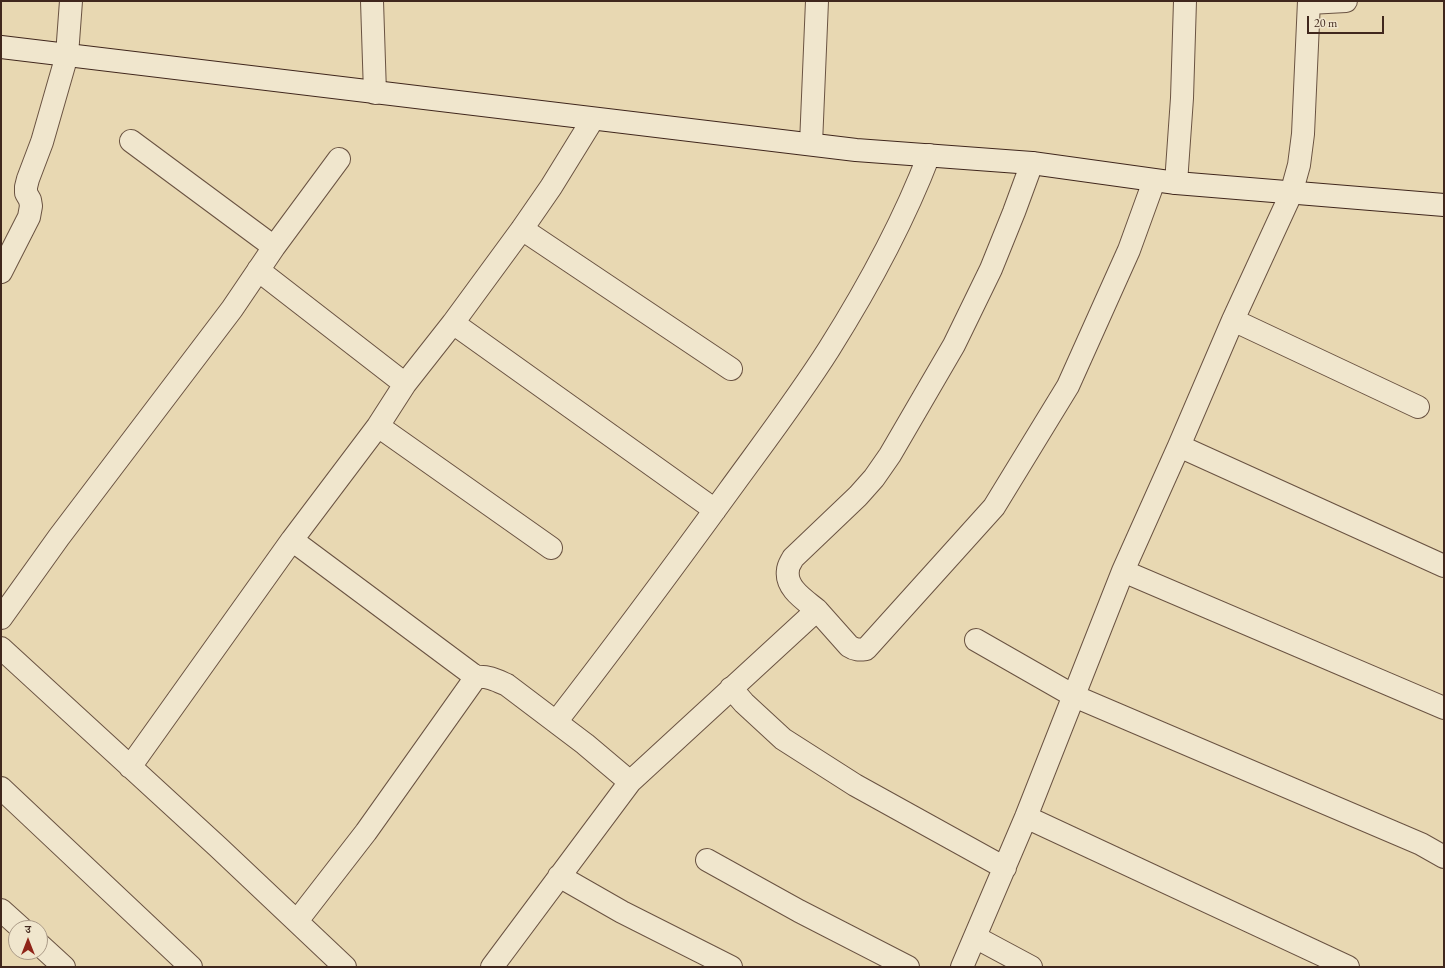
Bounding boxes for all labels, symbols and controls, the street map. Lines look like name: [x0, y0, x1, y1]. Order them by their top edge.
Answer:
scale bar: [1309, 8, 1386, 34]
text: 20 m: [1314, 15, 1337, 31]
north arrow: [8, 920, 48, 960]
text: उ: [25, 922, 31, 936]

